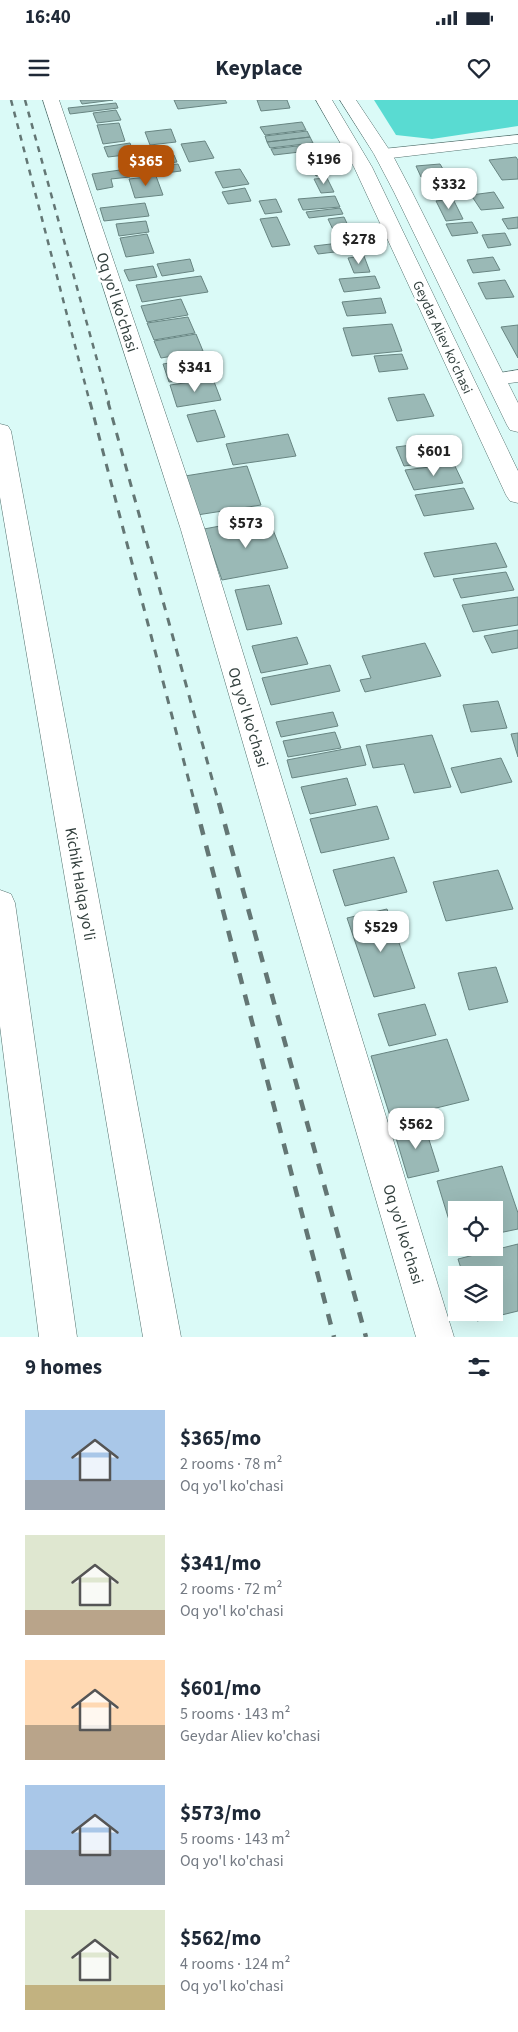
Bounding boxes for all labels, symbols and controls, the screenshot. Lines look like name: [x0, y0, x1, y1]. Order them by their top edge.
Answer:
text: 16:40: [25, 4, 71, 31]
text: Keyplace: [215, 52, 303, 84]
icon: menu: [25, 54, 53, 82]
icon: heart: [465, 54, 493, 82]
pin: $196: [294, 142, 354, 185]
pin: $365: [116, 144, 176, 187]
text: $196: [307, 148, 341, 170]
text: $365: [129, 150, 163, 172]
pin: $332: [419, 168, 479, 210]
text: $332: [432, 173, 466, 195]
pin: $278: [329, 222, 389, 265]
text: $278: [342, 228, 376, 250]
street label: Oq yo'l ko'chasi: [91, 250, 144, 355]
street label: Geydar Aliev ko'chasi: [407, 278, 477, 397]
pin: $341: [165, 350, 225, 393]
text: $341: [178, 356, 212, 378]
pin: $601: [404, 434, 464, 477]
text: $601: [417, 440, 451, 462]
pin: $573: [216, 506, 276, 549]
text: $573: [229, 512, 263, 534]
street label: Oq yo'l ko'chasi: [222, 665, 274, 770]
street label: Kichik Halqa yo'li: [59, 826, 101, 943]
pin: $529: [351, 910, 411, 953]
text: $529: [364, 916, 398, 938]
pin: $562: [386, 1108, 446, 1150]
text: $562: [399, 1113, 433, 1135]
street label: Oq yo'l ko'chasi: [377, 1182, 429, 1287]
map controls: [448, 1201, 503, 1321]
button: locate: [448, 1201, 503, 1256]
button: layers: [448, 1266, 503, 1321]
text: 9 homes: [25, 1352, 102, 1382]
icon: filters: [465, 1353, 493, 1381]
text: $365/mo: [180, 1423, 261, 1453]
icon: home: [65, 1430, 125, 1490]
text: 2 rooms · 78 m²: [180, 1453, 282, 1475]
text: Oq yo'l ko'chasi: [180, 1475, 284, 1497]
text: $341/mo: [180, 1548, 261, 1578]
icon: home: [65, 1555, 125, 1615]
text: 2 rooms · 72 m²: [180, 1578, 282, 1600]
text: Oq yo'l ko'chasi: [180, 1600, 284, 1622]
text: $601/mo: [180, 1673, 261, 1703]
icon: home: [65, 1680, 125, 1740]
text: 5 rooms · 143 m²: [180, 1703, 290, 1725]
text: Geydar Aliev ko'chasi: [180, 1725, 320, 1747]
text: $573/mo: [180, 1798, 261, 1828]
icon: home: [65, 1805, 125, 1865]
text: 5 rooms · 143 m²: [180, 1828, 290, 1850]
text: Oq yo'l ko'chasi: [180, 1850, 284, 1872]
text: $562/mo: [180, 1923, 261, 1953]
icon: home: [65, 1930, 125, 1990]
text: 4 rooms · 124 m²: [180, 1953, 290, 1975]
text: Oq yo'l ko'chasi: [180, 1975, 284, 1997]

